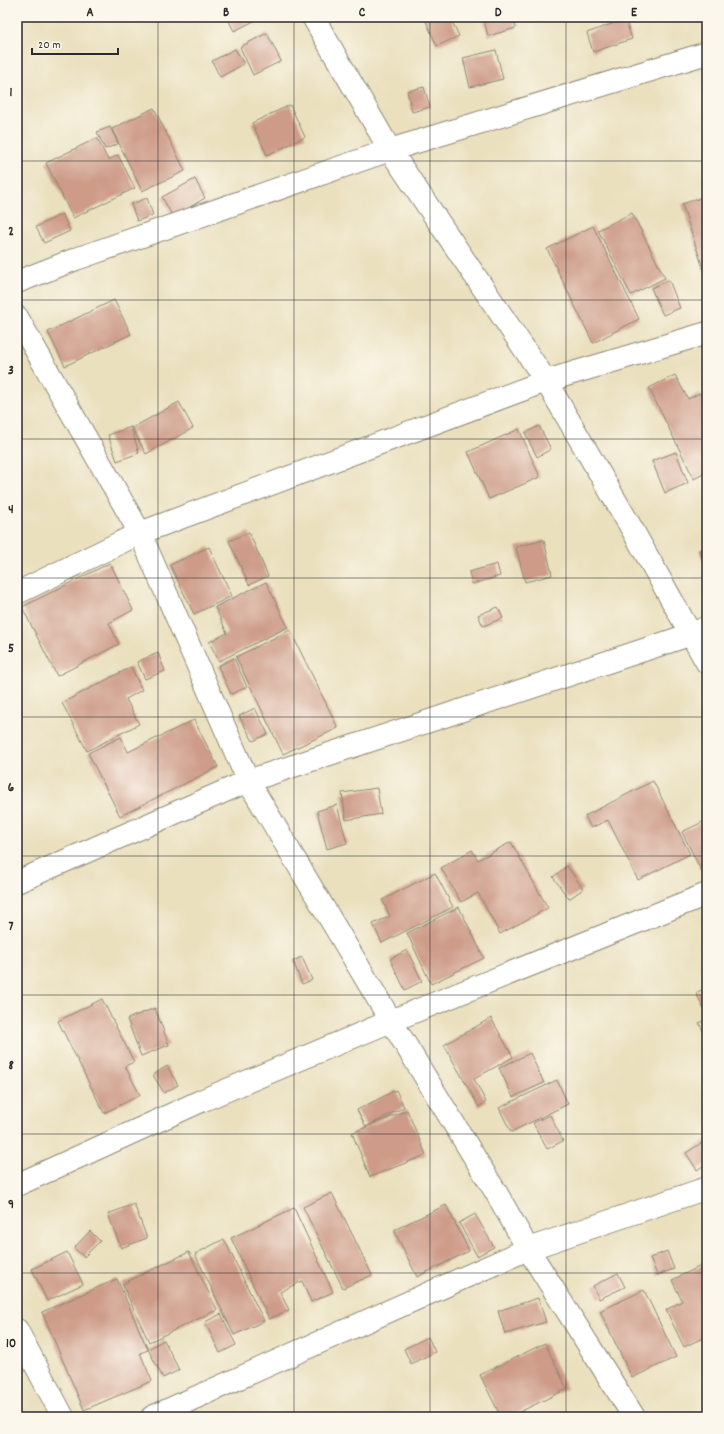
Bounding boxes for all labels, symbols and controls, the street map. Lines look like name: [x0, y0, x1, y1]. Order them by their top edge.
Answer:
text: A: [86, 4, 94, 23]
text: B: [223, 4, 229, 23]
text: C: [359, 4, 366, 23]
text: D: [495, 4, 502, 23]
text: E: [631, 4, 638, 23]
scale bar: [32, 30, 118, 56]
text: 20 m: [38, 37, 61, 54]
text: 1: [10, 84, 13, 103]
text: 2: [8, 223, 14, 242]
text: 3: [8, 362, 14, 381]
text: 4: [8, 501, 14, 520]
text: 5: [8, 640, 14, 659]
text: 6: [8, 779, 15, 798]
text: 7: [9, 918, 14, 937]
text: 8: [8, 1057, 14, 1076]
text: 9: [8, 1196, 14, 1215]
text: 10: [6, 1335, 16, 1354]

